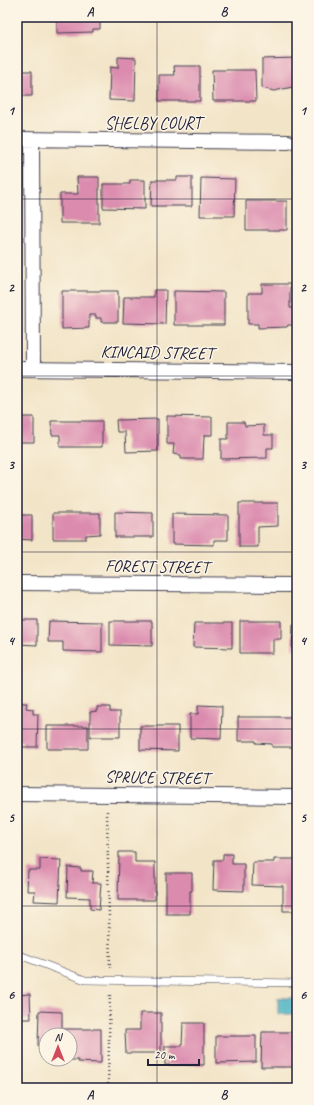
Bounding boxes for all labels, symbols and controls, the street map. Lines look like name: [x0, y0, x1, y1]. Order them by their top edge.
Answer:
text: A: [87, 4, 95, 20]
text: B: [221, 4, 229, 20]
text: 1: [8, 103, 16, 119]
text: 1: [300, 103, 308, 119]
street label: SHELBY COURT: [105, 113, 205, 134]
text: 2: [8, 280, 15, 296]
text: 2: [300, 280, 307, 296]
street label: KINCAID STREET: [100, 341, 218, 364]
text: 3: [8, 457, 15, 473]
text: 3: [300, 457, 307, 473]
street label: FOREST STREET: [105, 555, 213, 578]
text: 4: [8, 633, 16, 649]
text: 4: [300, 633, 308, 649]
street label: SPRUCE STREET: [105, 766, 213, 789]
text: 5: [8, 810, 15, 826]
text: 5: [300, 810, 307, 826]
text: 6: [8, 987, 15, 1003]
text: 6: [300, 987, 307, 1003]
north arrow: [38, 1027, 78, 1067]
text: N: [55, 1030, 64, 1044]
scale bar: [148, 1041, 199, 1067]
text: 20 m: [154, 1047, 176, 1063]
text: A: [87, 1087, 95, 1103]
text: B: [221, 1087, 229, 1103]

